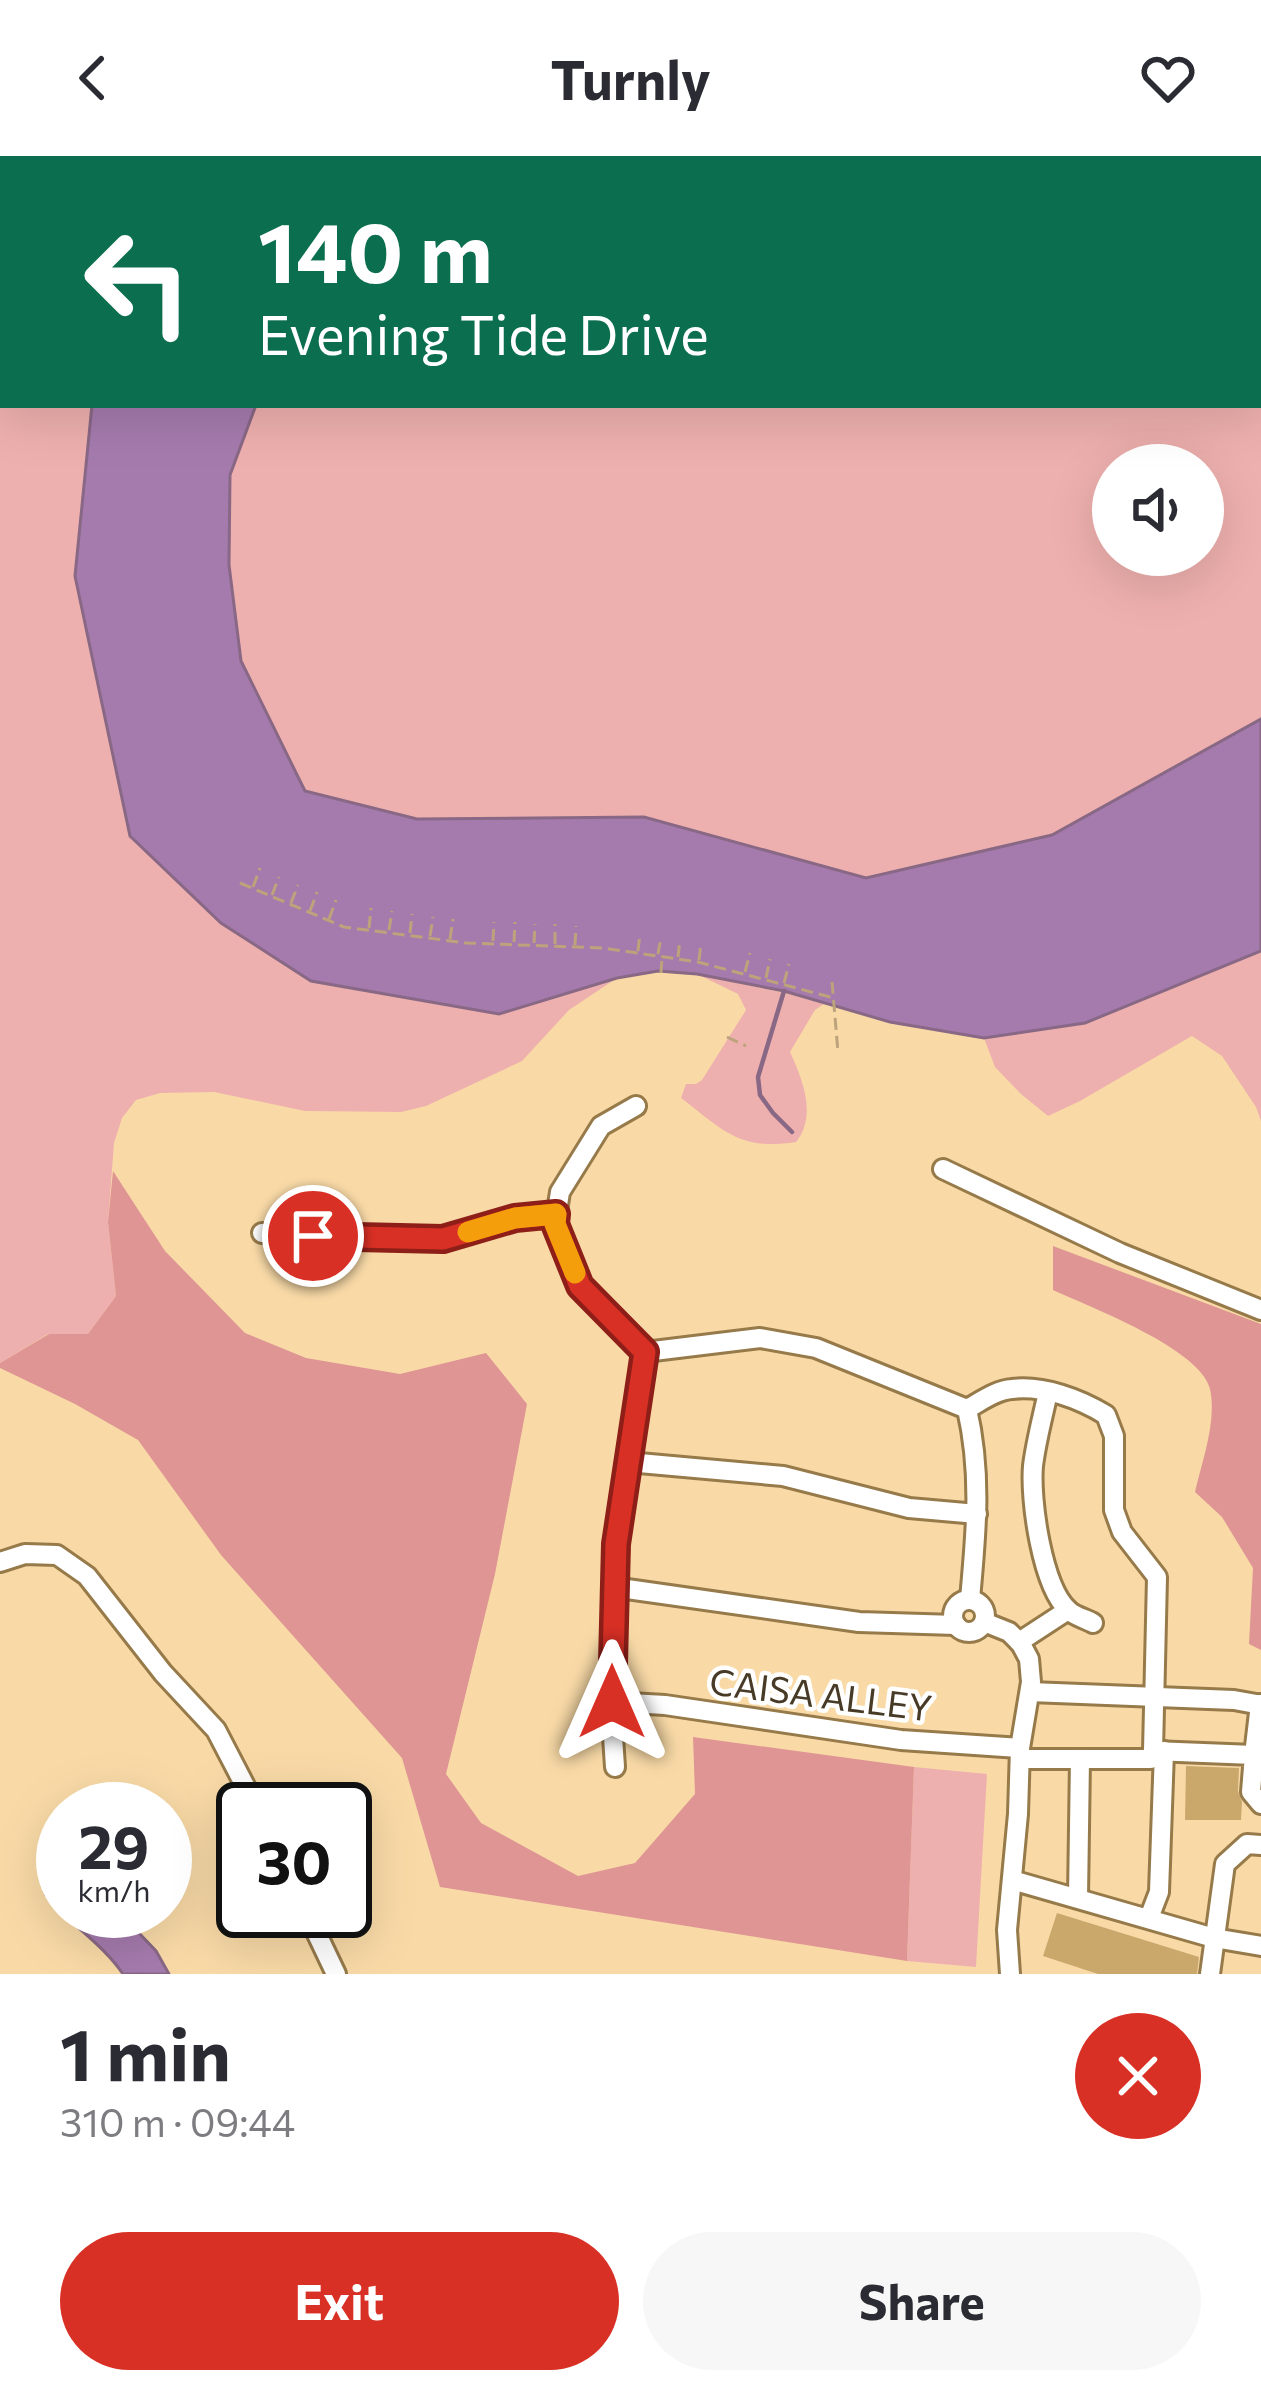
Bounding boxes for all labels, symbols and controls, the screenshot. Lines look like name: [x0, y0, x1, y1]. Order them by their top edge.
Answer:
icon: back: [60, 45, 126, 111]
text: Turnly: [550, 45, 711, 111]
icon: heart: [1135, 45, 1201, 111]
text: 140 m: [258, 198, 493, 300]
icon: left: [60, 204, 216, 360]
text: Evening Tide Drive: [258, 300, 709, 366]
map controls: [1092, 444, 1224, 576]
button: sound: [1092, 444, 1224, 576]
pin: [262, 1185, 364, 1287]
icon: arrive: [280, 1203, 346, 1269]
position arrow: [549, 1639, 675, 1765]
street label: CAISA ALLEY: [707, 1658, 935, 1728]
speed limit sign: 30: [216, 1782, 372, 1938]
text: 29: [79, 1808, 149, 1881]
text: km/h: [78, 1871, 150, 1908]
text: 1 min: [60, 2008, 231, 2096]
button: close: [1075, 2013, 1201, 2139]
text: 310 m · 09:44: [60, 2097, 295, 2145]
button: Exit: [60, 2232, 619, 2370]
button: Share: [643, 2232, 1201, 2370]

